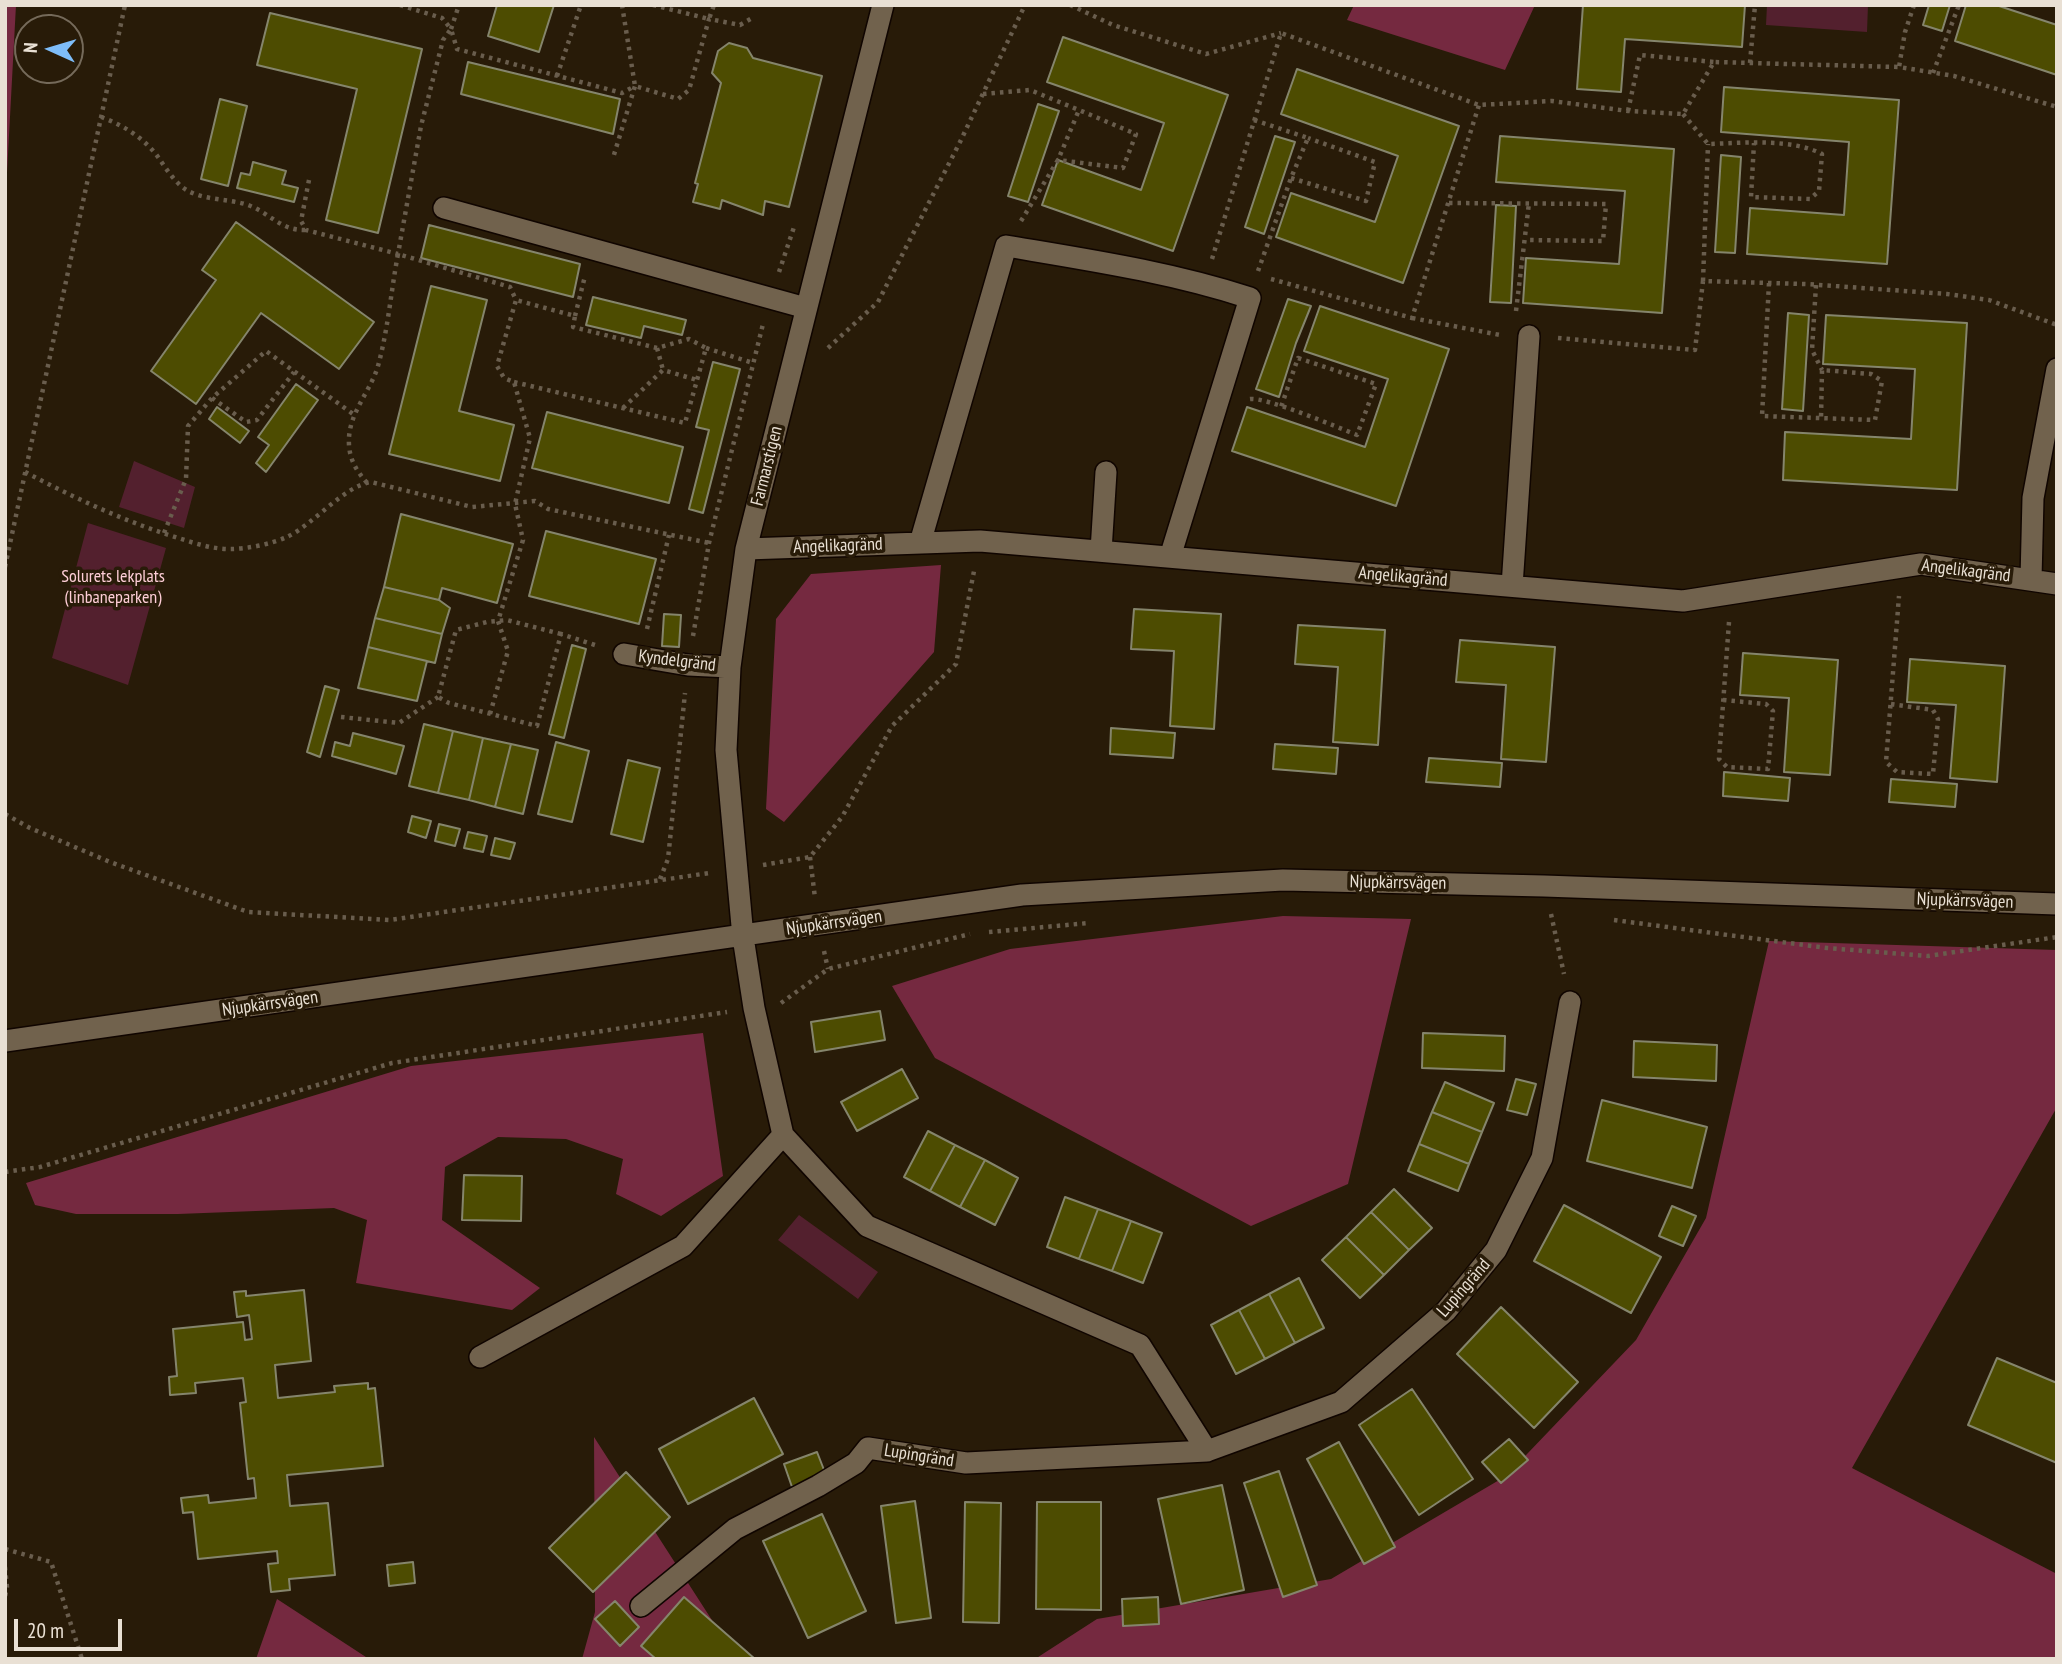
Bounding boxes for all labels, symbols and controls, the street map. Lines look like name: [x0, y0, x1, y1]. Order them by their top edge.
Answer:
north arrow: [14, 14, 84, 84]
text: N: [18, 42, 42, 54]
street label: Farmarstigen: [747, 424, 787, 508]
street label: Angelikagränd: [793, 534, 883, 558]
street label: Angelikagränd: [1920, 555, 2012, 587]
street label: Angelikagränd: [1357, 562, 1449, 592]
park label: Solurets lekplats (linbaneparken): [61, 566, 165, 608]
street label: Kyndelgränd: [637, 646, 717, 676]
street label: Njupkärrsvägen: [1350, 871, 1446, 895]
street label: Njupkärrsvägen: [1916, 889, 2014, 913]
street label: Njupkärrsvägen: [785, 906, 883, 940]
street label: Njupkärrsvägen: [221, 987, 319, 1021]
street label: Lupingränd: [1433, 1254, 1495, 1322]
street label: Lupingränd: [883, 1440, 955, 1472]
scale bar: [18, 1604, 126, 1648]
text: 20 m: [27, 1617, 64, 1644]

